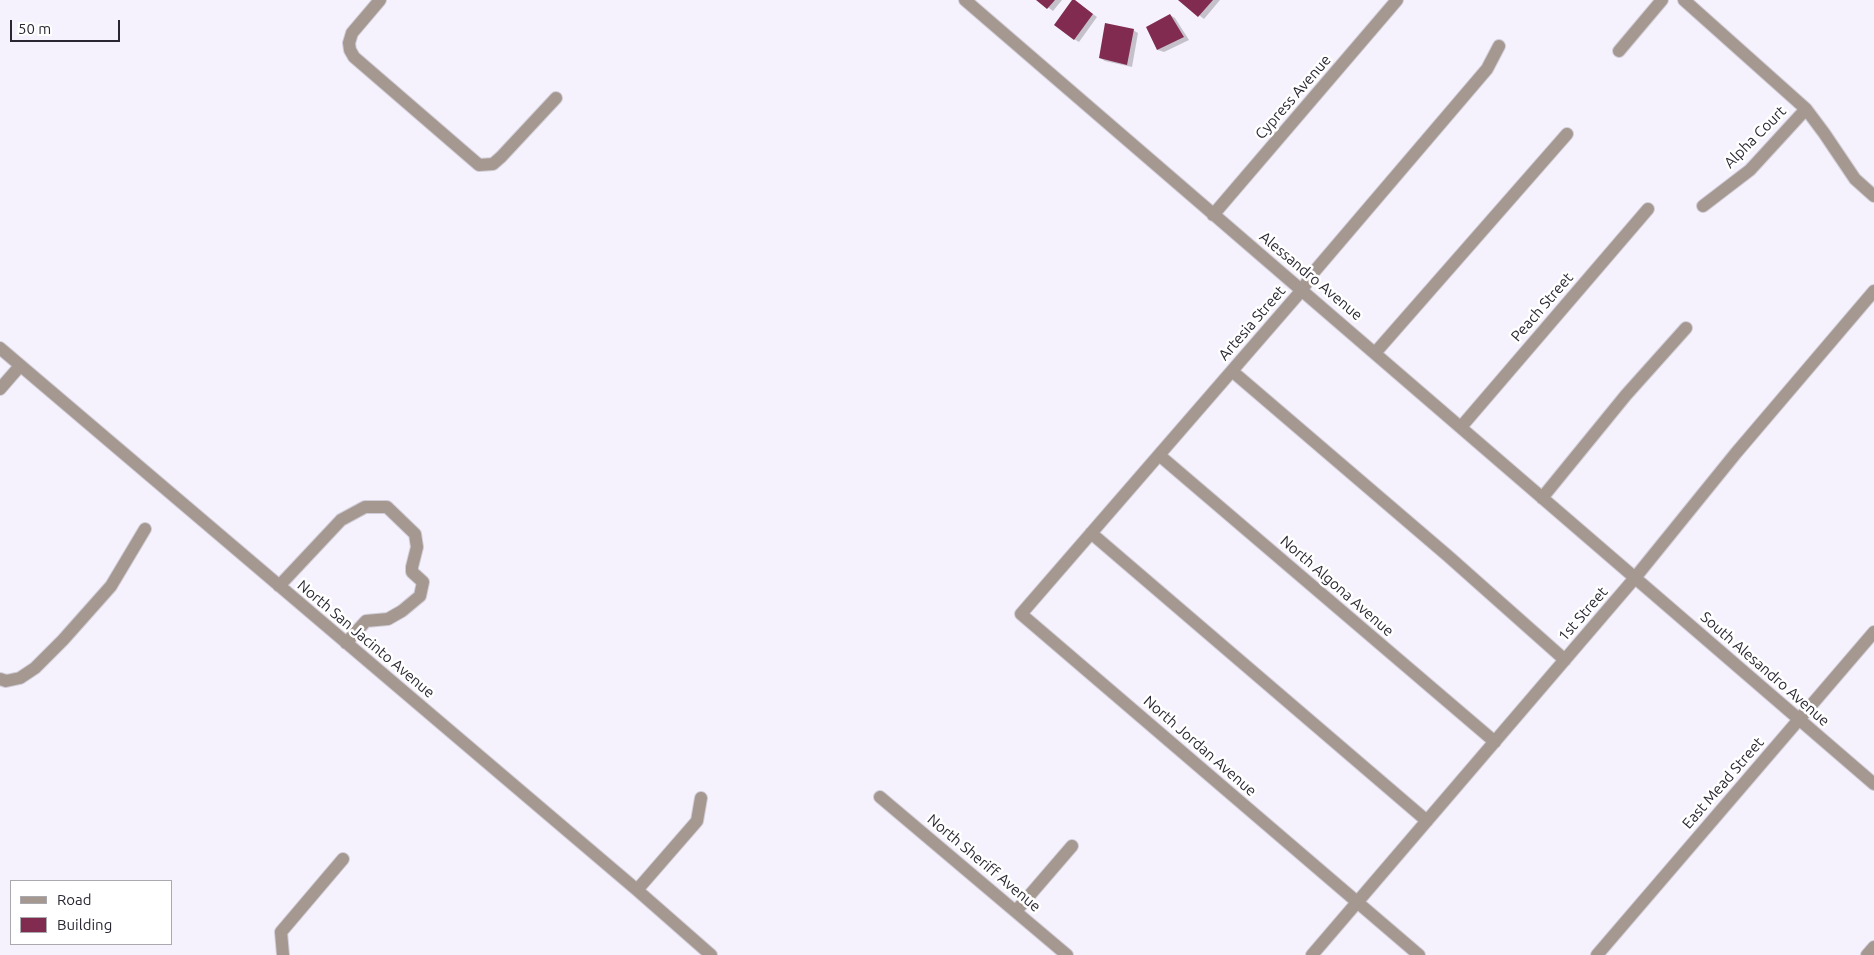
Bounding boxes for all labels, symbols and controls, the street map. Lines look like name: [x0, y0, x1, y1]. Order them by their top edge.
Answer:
scale bar: [12, 10, 122, 42]
text: 50 m: [18, 20, 51, 37]
street label: Cypress Avenue: [1251, 51, 1335, 143]
street label: Alpha Court: [1720, 102, 1790, 172]
street label: Alessandro Avenue: [1256, 228, 1366, 324]
street label: Peach Street: [1507, 269, 1577, 345]
street label: Artesia Street: [1215, 282, 1289, 364]
street label: North Algona Avenue: [1277, 532, 1397, 640]
street label: North San Jacinto Avenue: [294, 576, 438, 702]
street label: 1st Street: [1554, 583, 1612, 645]
street label: South Alesandro Avenue: [1697, 608, 1833, 730]
street label: North Jordan Avenue: [1140, 692, 1260, 800]
street label: East Mead Street: [1678, 734, 1768, 832]
street label: North Sheriff Avenue: [924, 810, 1044, 916]
legend: [10, 880, 172, 945]
text: Road: [57, 891, 92, 908]
text: Building: [57, 916, 112, 933]

